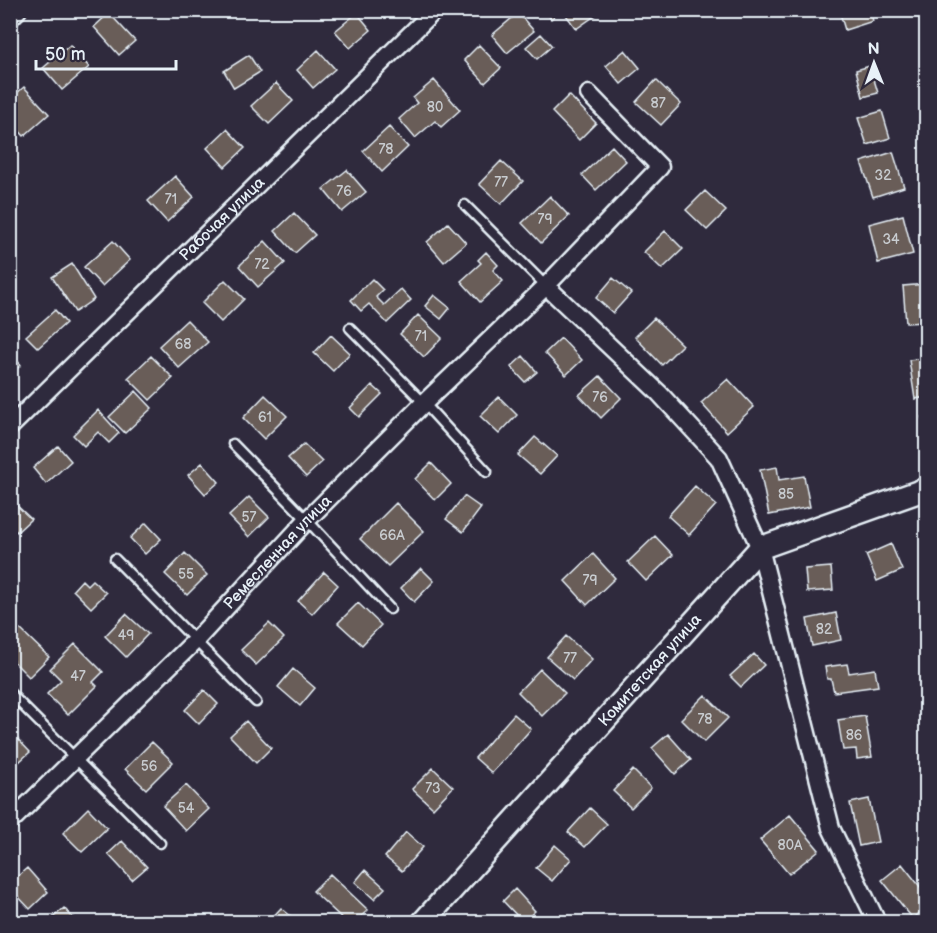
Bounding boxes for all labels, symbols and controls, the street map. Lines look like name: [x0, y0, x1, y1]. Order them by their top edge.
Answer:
scale bar: [36, 33, 176, 71]
north arrow: [844, 33, 904, 93]
text: N: [868, 40, 880, 59]
text: 50 m: [45, 44, 86, 65]
house number: 87: [650, 95, 666, 112]
house number: 80: [427, 99, 443, 116]
house number: 78: [378, 141, 394, 158]
house number: 32: [875, 167, 892, 184]
street label: Рабочая улица: [175, 173, 269, 265]
house number: 77: [494, 174, 508, 191]
house number: 76: [336, 183, 352, 200]
house number: 71: [165, 191, 177, 208]
house number: 79: [538, 211, 552, 228]
house number: 34: [882, 231, 900, 248]
house number: 72: [254, 256, 270, 273]
house number: 71: [415, 328, 427, 345]
house number: 68: [175, 336, 191, 353]
house number: 76: [592, 389, 608, 406]
house number: 61: [258, 409, 272, 426]
house number: 85: [778, 486, 794, 503]
street label: Ремесленная улица: [220, 491, 336, 613]
house number: 57: [242, 509, 257, 526]
house number: 66А: [379, 527, 405, 544]
house number: 55: [178, 566, 194, 583]
house number: 79: [583, 572, 597, 589]
street label: Комитетская улица: [594, 610, 706, 730]
house number: 82: [816, 621, 833, 638]
house number: 49: [118, 627, 134, 644]
house number: 77: [563, 650, 577, 667]
house number: 47: [70, 668, 86, 685]
house number: 78: [697, 711, 713, 728]
house number: 86: [846, 727, 863, 744]
house number: 56: [141, 758, 158, 775]
house number: 73: [425, 780, 441, 797]
house number: 54: [178, 800, 195, 817]
house number: 80А: [778, 837, 803, 854]

